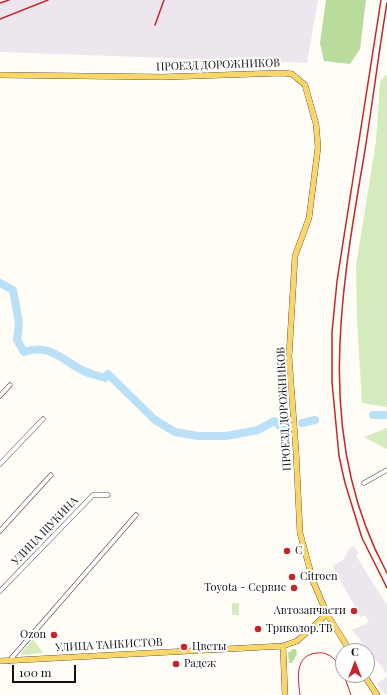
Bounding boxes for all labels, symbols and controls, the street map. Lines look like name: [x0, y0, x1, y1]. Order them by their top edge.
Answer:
street label: ПРОЕЗД ДОРОЖНИКОВ: [156, 56, 280, 74]
street label: ПРОЕЗД ДОРОЖНИКОВ: [274, 347, 294, 471]
street label: УЛИЦА ЩУКИНА: [9, 494, 81, 568]
place label: С: [295, 544, 303, 558]
marker: С: [282, 546, 292, 556]
place label: Citroen: [300, 570, 338, 584]
marker: Citroen: [287, 572, 297, 582]
place label: Toyota - Сервис: [204, 581, 286, 595]
marker: Toyota - Сервис: [289, 583, 299, 593]
place label: Автозапчасти: [274, 604, 346, 618]
marker: Автозапчасти: [349, 606, 359, 616]
place label: Триколор.ТВ: [266, 622, 333, 636]
marker: Триколор.ТВ: [253, 624, 263, 634]
place label: Ozon: [20, 628, 46, 642]
marker: Ozon: [49, 630, 59, 640]
street label: УЛИЦА ТАНКИСТОВ: [55, 636, 163, 654]
place label: Цветы: [192, 640, 226, 654]
marker: Цветы: [179, 642, 189, 652]
north arrow: [335, 643, 375, 683]
text: С: [351, 644, 359, 659]
scale bar: [14, 657, 78, 683]
place label: Радеж: [184, 657, 216, 671]
marker: Радеж: [171, 659, 181, 669]
text: 100 m: [19, 664, 51, 680]

